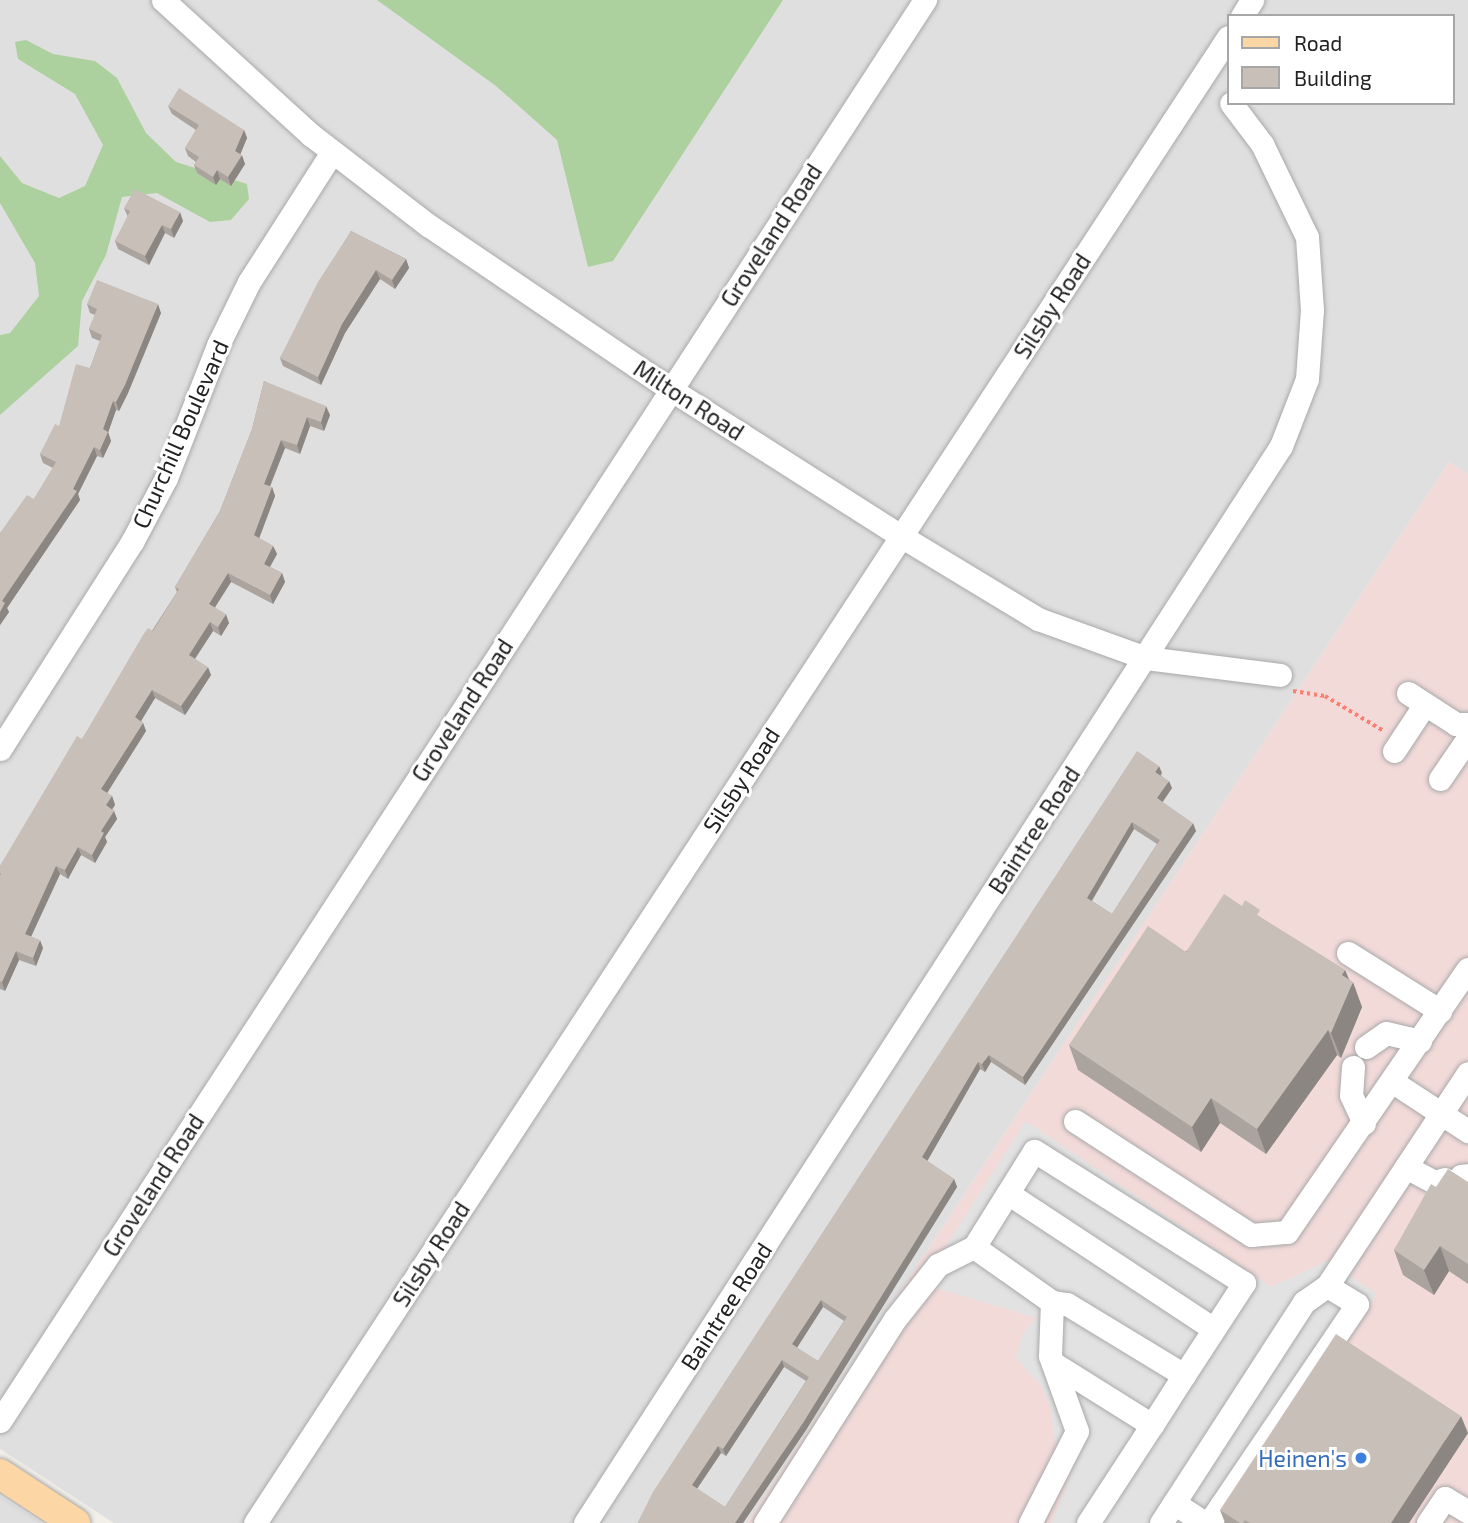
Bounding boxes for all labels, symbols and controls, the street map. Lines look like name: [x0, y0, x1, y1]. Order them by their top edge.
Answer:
legend: [1226, 14, 1454, 105]
text: Road: [1294, 30, 1342, 55]
text: Building: [1294, 65, 1372, 90]
street label: Groveland Road: [715, 158, 827, 312]
street label: Silsby Road: [1008, 248, 1096, 364]
street label: Churchill Boulevard: [126, 335, 234, 533]
street label: Milton Road: [629, 354, 749, 446]
street label: Groveland Road: [406, 633, 518, 787]
street label: Silsby Road: [697, 722, 785, 838]
street label: Baintree Road: [983, 761, 1085, 899]
street label: Groveland Road: [97, 1108, 209, 1262]
street label: Silsby Road: [387, 1196, 475, 1312]
street label: Baintree Road: [675, 1237, 777, 1375]
place label: Heinen's: [1258, 1444, 1347, 1472]
marker: Heinen's: [1353, 1450, 1369, 1466]

